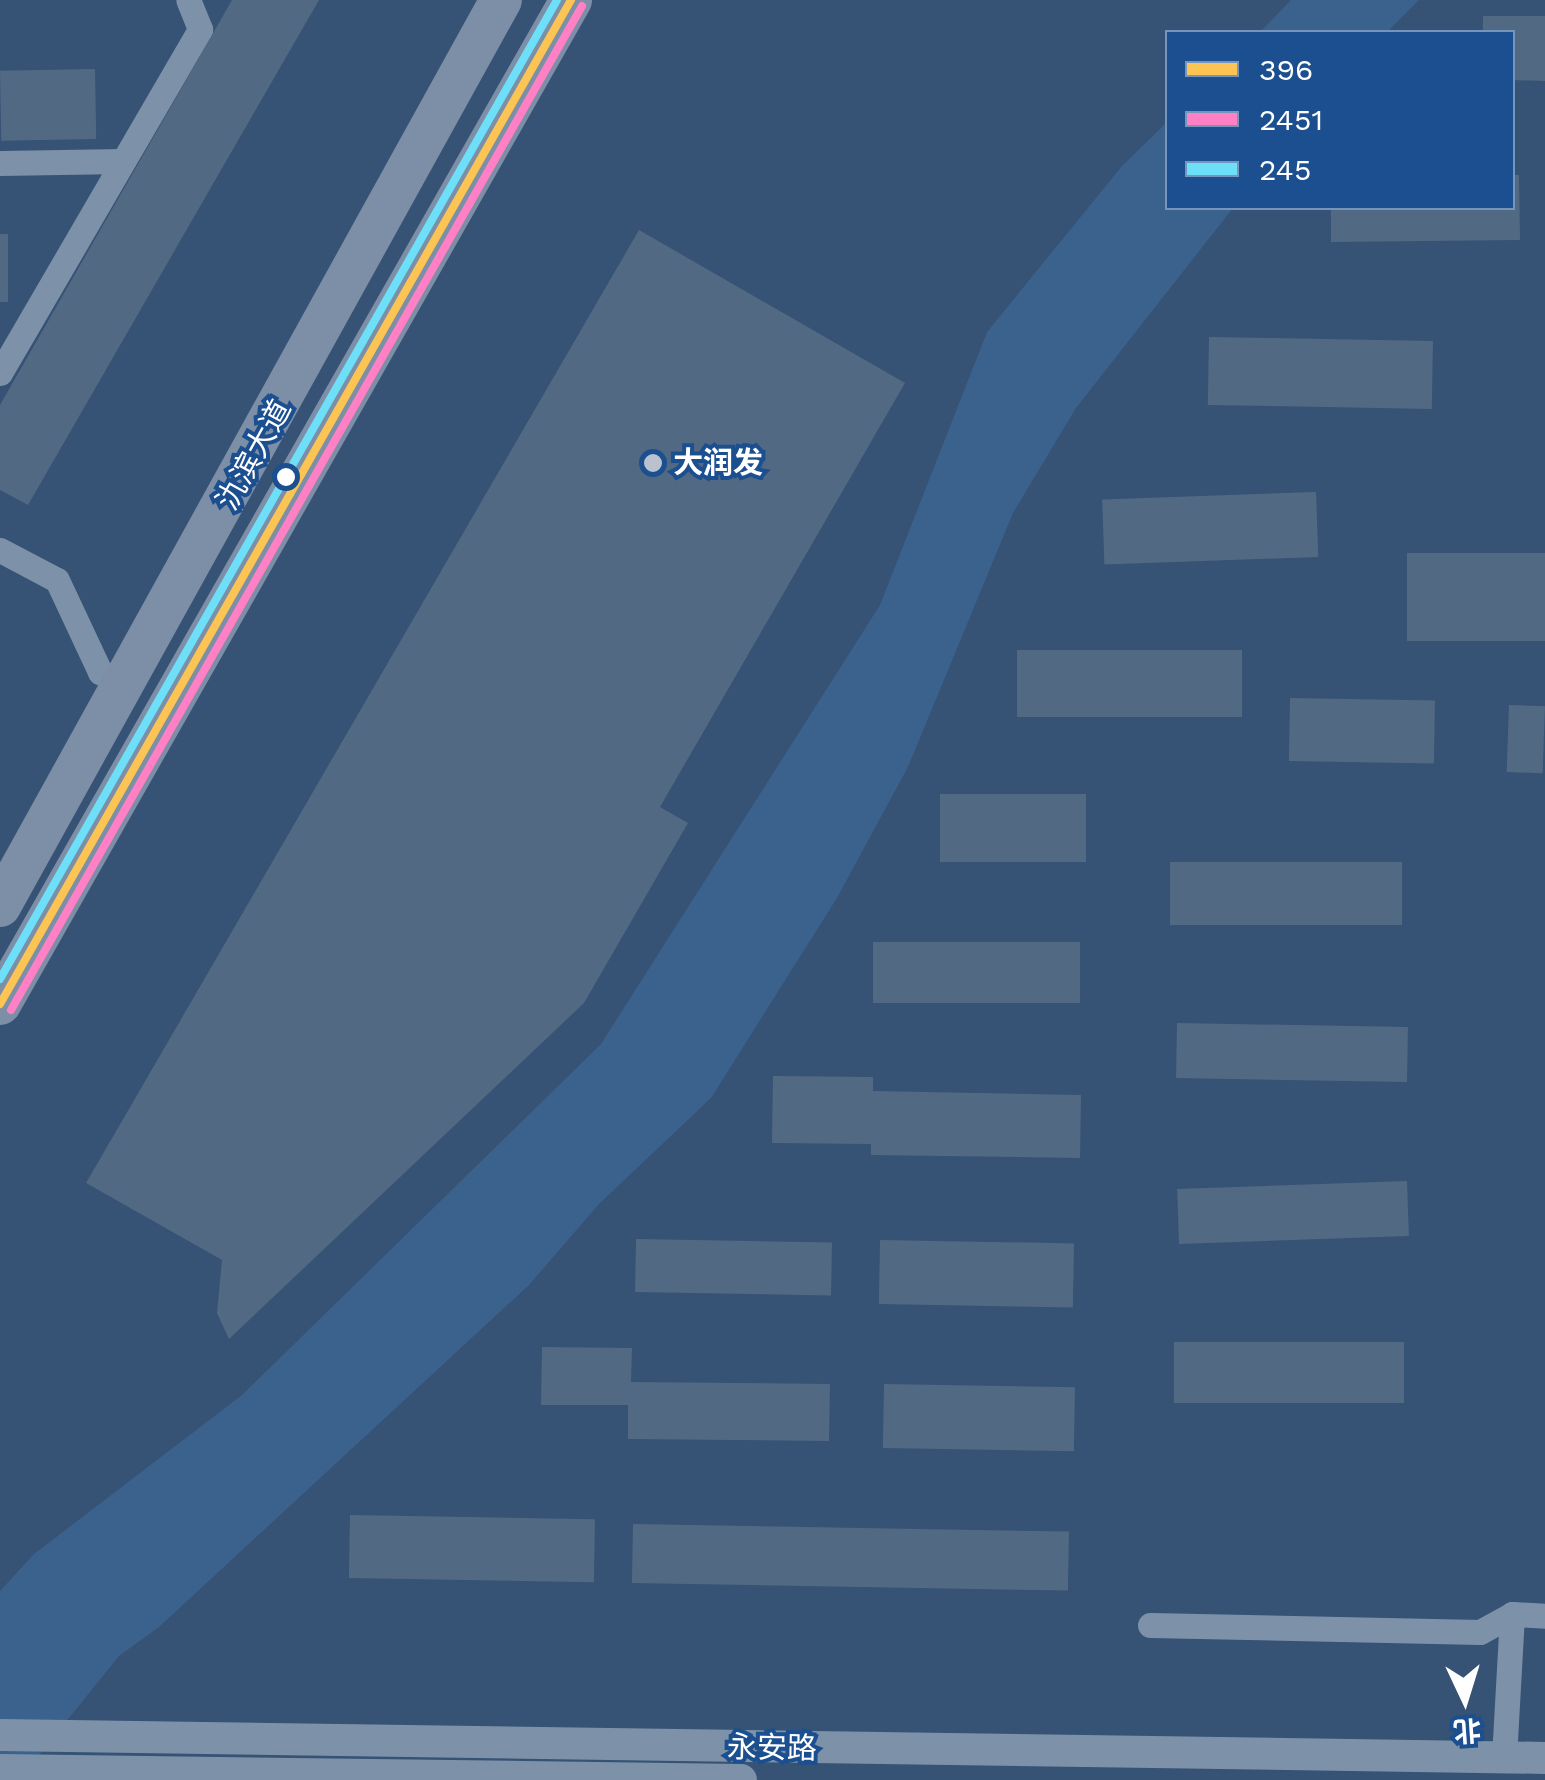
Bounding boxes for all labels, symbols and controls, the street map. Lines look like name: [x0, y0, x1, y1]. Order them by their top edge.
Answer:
legend: [1165, 30, 1515, 210]
text: 396: [1259, 52, 1313, 87]
text: 2451: [1259, 102, 1323, 137]
text: 245: [1259, 152, 1311, 187]
street label: 氿滨大道: [209, 394, 299, 516]
place label: 大润发: [673, 445, 763, 481]
marker: 大润发: [642, 452, 664, 474]
unlabelled marker: [276, 467, 296, 487]
north arrow: [1415, 1650, 1515, 1750]
text: 北: [1452, 1713, 1482, 1748]
street label: 永安路: [727, 1729, 817, 1767]

